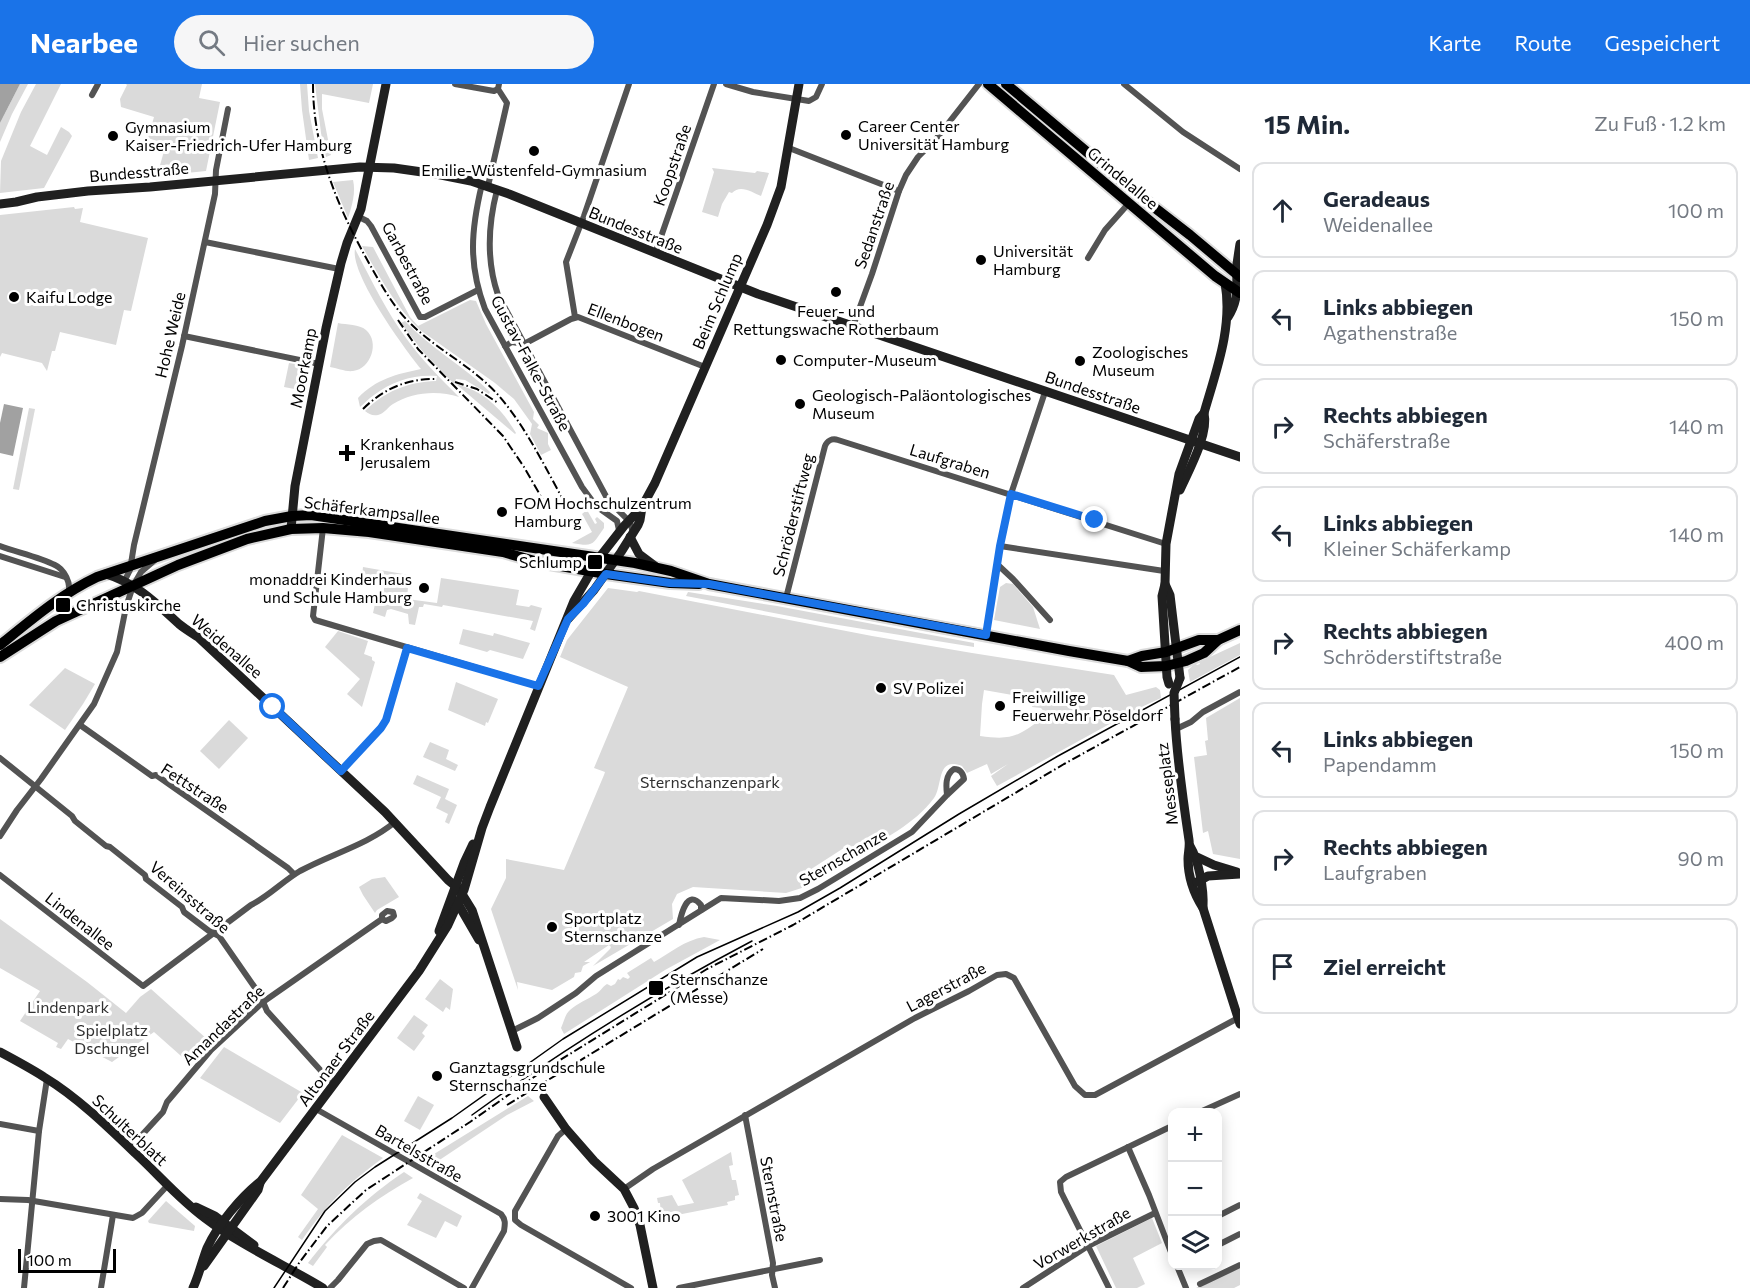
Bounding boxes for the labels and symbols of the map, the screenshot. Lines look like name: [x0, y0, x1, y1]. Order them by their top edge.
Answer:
place label: Career Center Universität Hamburg: [858, 116, 1009, 153]
place label: Gymnasium Kaiser-Friedrich-Ufer Hamburg: [125, 117, 352, 154]
street label: Koopstraße: [649, 122, 694, 208]
marker: Career Center Universität Hamburg: [839, 128, 853, 142]
marker: Gymnasium Kaiser-Friedrich-Ufer Hamburg: [106, 129, 120, 143]
street label: Grindelallee: [1084, 143, 1163, 213]
marker: Emilie-Wüstenfeld-Gymnasium: [527, 144, 541, 158]
street label: Bundesstraße: [88, 158, 190, 185]
place label: Emilie-Wüstenfeld-Gymnasium: [421, 160, 647, 179]
street label: Sedanstraße: [850, 179, 897, 271]
street label: Bundesstraße: [586, 202, 686, 257]
street label: Garbestraße: [379, 218, 438, 307]
place label: Universität Hamburg: [993, 241, 1074, 278]
street label: Beim Schlump: [688, 250, 745, 352]
marker: Universität Hamburg: [974, 253, 988, 267]
marker: Feuer- und Rettungswache Rotherbaum: [829, 285, 843, 299]
place label: Kaifu Lodge: [26, 287, 112, 306]
marker: Kaifu Lodge: [7, 290, 21, 304]
street label: Hohe Weide: [150, 290, 189, 380]
street label: Gustav-Falke-Straße: [488, 292, 575, 434]
street label: Ellenbogen: [585, 298, 667, 345]
place label: Feuer- und Rettungswache Rotherbaum: [733, 301, 939, 338]
street label: Moorkamp: [285, 326, 320, 410]
place label: Zoologisches Museum: [1092, 342, 1188, 379]
place label: Computer-Museum: [793, 350, 937, 369]
marker: Computer-Museum: [774, 353, 788, 367]
marker: Zoologisches Museum: [1073, 354, 1087, 368]
street label: Bundesstraße: [1043, 366, 1143, 417]
place label: Geologisch-Paläontologisches Museum: [812, 385, 1031, 422]
marker: Geologisch-Paläontologisches Museum: [793, 397, 807, 411]
place label: Krankenhaus Jerusalem: [360, 434, 454, 471]
street label: Laufgraben: [908, 439, 993, 482]
marker: Krankenhaus Jerusalem: [338, 444, 356, 462]
street label: Schröderstiftweg: [768, 451, 817, 578]
street label: Schäferkampsallee: [303, 492, 441, 527]
place label: FOM Hochschulzentrum Hamburg: [514, 493, 692, 530]
marker: FOM Hochschulzentrum Hamburg: [495, 505, 509, 519]
route end: [1081, 506, 1107, 532]
place label: Schlump: [519, 552, 582, 571]
marker: Schlump: [586, 553, 604, 571]
place label: monaddrei Kinderhaus und Schule Hamburg: [249, 569, 412, 606]
marker: monaddrei Kinderhaus und Schule Hamburg: [417, 581, 431, 595]
place label: Christuskirche: [76, 595, 181, 614]
marker: Christuskirche: [54, 596, 72, 614]
street label: Weidenallee: [188, 610, 267, 682]
place label: SV Polizei: [893, 678, 964, 697]
marker: SV Polizei: [874, 681, 888, 695]
place label: Freiwillige Feuerwehr Pöseldorf: [1012, 687, 1164, 724]
route start: [259, 693, 285, 719]
marker: Freiwillige Feuerwehr Pöseldorf: [993, 699, 1007, 713]
street label: Messeplatz: [1152, 742, 1181, 826]
street label: Fettstraße: [158, 759, 233, 816]
park label: Sternschanzenpark: [640, 772, 780, 791]
street label: Sternschanze: [796, 824, 890, 889]
street label: Vereinsstraße: [146, 857, 234, 937]
street label: Lindenallee: [42, 888, 119, 954]
place label: Sportplatz Sternschanze: [564, 908, 662, 945]
marker: Sportplatz Sternschanze: [545, 920, 559, 934]
street label: Lagerstraße: [903, 958, 989, 1015]
place label: Sternschanze (Messe): [670, 969, 768, 1006]
marker: Sternschanze (Messe): [647, 979, 665, 997]
street label: Amandastraße: [178, 981, 268, 1069]
park label: Lindenpark: [27, 997, 109, 1016]
street label: Altonaer Straße: [293, 1006, 378, 1109]
park label: Spielplatz Dschungel: [74, 1020, 150, 1057]
place label: Ganztagsgrundschule Sternschanze: [449, 1057, 605, 1094]
marker: Ganztagsgrundschule Sternschanze: [430, 1069, 444, 1083]
street label: Schulterblatt: [89, 1090, 172, 1170]
street label: Bartelsstraße: [372, 1120, 466, 1185]
street label: Sternstraße: [757, 1155, 792, 1243]
street label: Vorwerkstraße: [1030, 1202, 1133, 1273]
place label: 3001 Kino: [607, 1206, 681, 1225]
marker: 3001 Kino: [588, 1209, 602, 1223]
scale bar: [18, 1246, 116, 1274]

